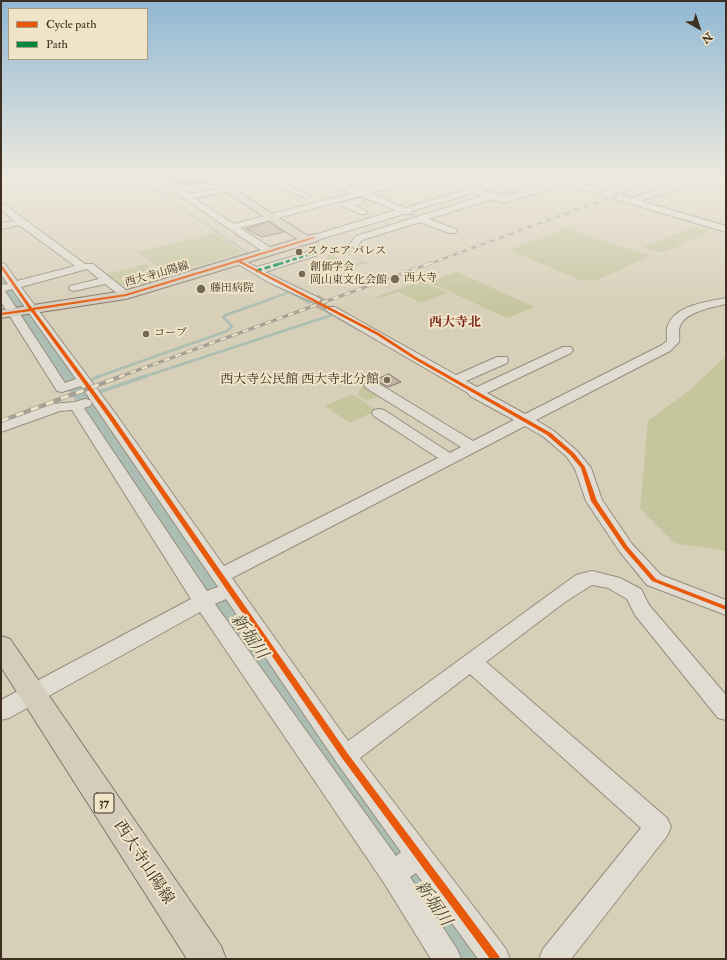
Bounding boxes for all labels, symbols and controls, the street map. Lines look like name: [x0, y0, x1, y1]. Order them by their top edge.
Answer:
legend: [8, 8, 148, 60]
north arrow: [679, 8, 719, 48]
text: Cycle path: [46, 17, 96, 32]
text: N: [699, 30, 715, 46]
text: Path: [46, 37, 68, 52]
place label: スクエア パレス: [307, 245, 386, 259]
marker: スクエア パレス: [294, 247, 304, 257]
street label: 西大寺山陽線: [123, 260, 191, 290]
place label: 創価学会 岡山東文化会館: [310, 261, 387, 287]
marker: 創価学会 岡山東文化会館: [297, 269, 307, 279]
place label: 西大寺: [404, 272, 437, 286]
marker: 西大寺: [389, 273, 401, 285]
place label: 藤田病院: [210, 282, 254, 296]
marker: 藤田病院: [195, 283, 207, 295]
district label: 西大寺北: [429, 315, 481, 331]
place label: コープ: [154, 327, 187, 341]
marker: コープ: [141, 329, 151, 339]
place label: 西大寺公民館 西大寺北分館: [220, 372, 379, 388]
marker: 西大寺公民館 西大寺北分館: [382, 375, 392, 385]
water label: 新堀川: [225, 610, 271, 664]
road number: 37: [94, 793, 114, 813]
street label: 西大寺山陽線: [109, 818, 177, 908]
water label: 新堀川: [409, 877, 455, 931]

